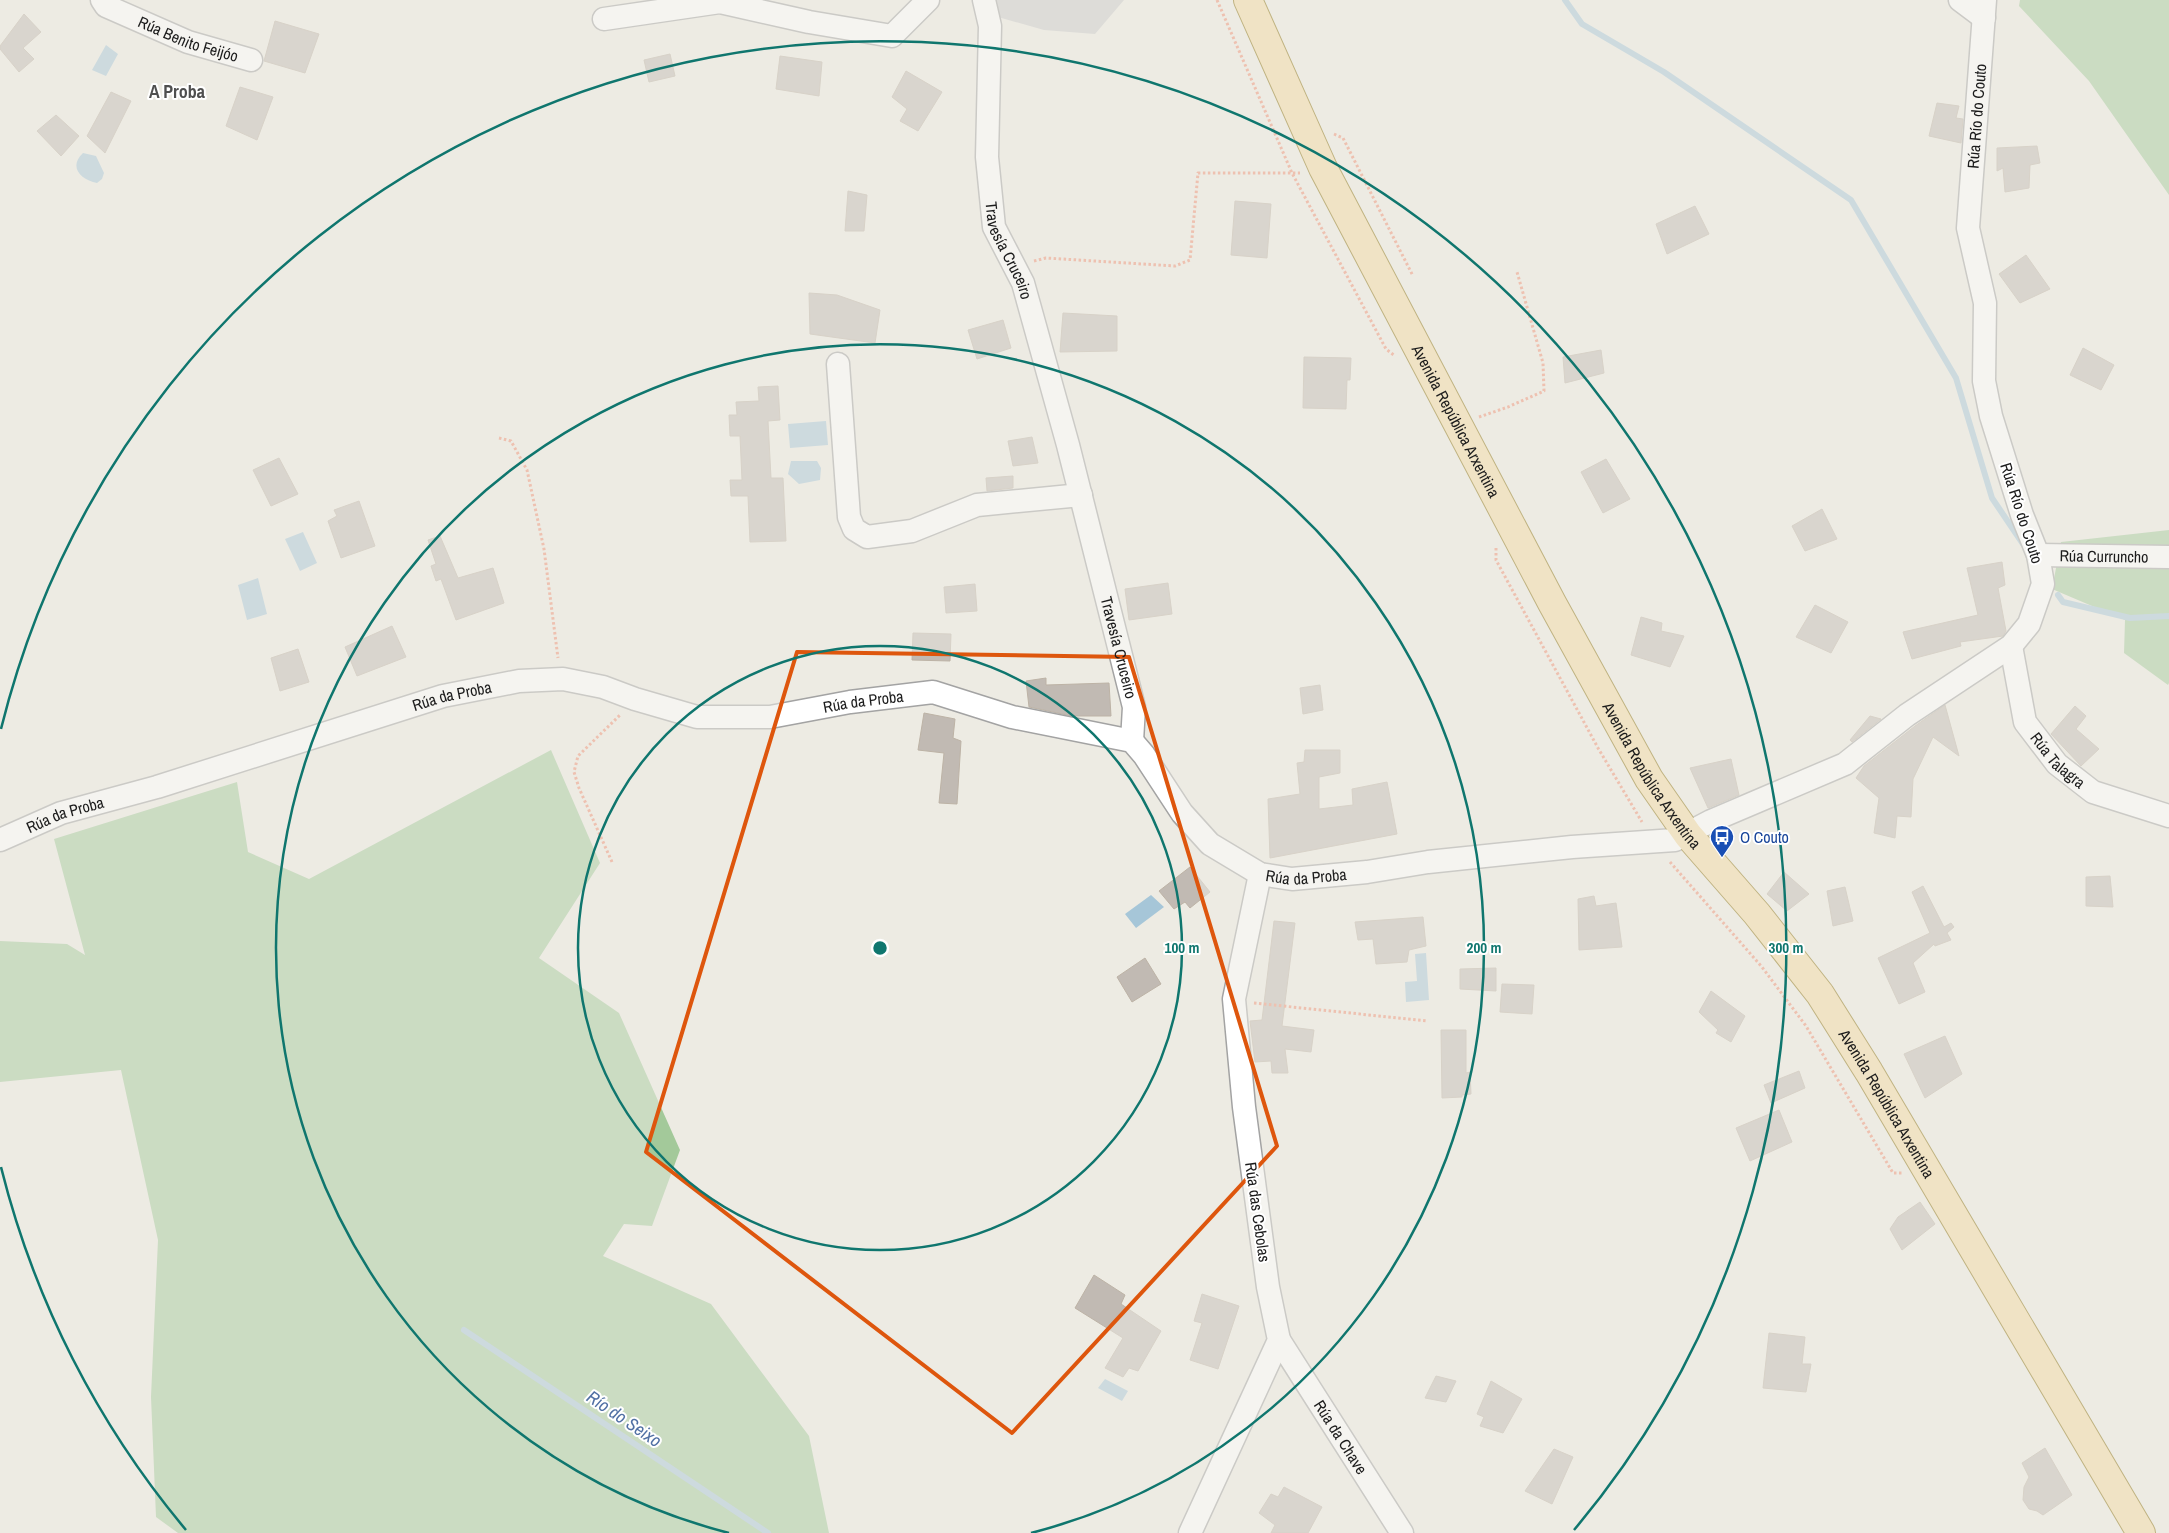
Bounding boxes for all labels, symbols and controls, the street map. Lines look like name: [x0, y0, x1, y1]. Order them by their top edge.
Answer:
street label: Rúa Benito Feijóo: [135, 10, 241, 67]
street label: Rúa Río do Couto: [1961, 63, 1991, 169]
district label: A Proba: [149, 79, 206, 104]
street label: Travesía Cruceiro: [981, 201, 1038, 302]
street label: Avenida República Arxentina: [1406, 340, 1506, 502]
street label: Rúa Río do Couto: [1995, 460, 2049, 566]
street label: Rúa Curruncho: [2059, 544, 2149, 568]
street label: Travesía Cruceiro: [1096, 594, 1142, 701]
street label: Rúa da Proba: [409, 676, 494, 716]
street label: Rúa da Proba: [821, 685, 905, 718]
street label: Avenida República Arxentina: [1597, 697, 1707, 854]
street label: Rúa Talagra: [2026, 728, 2091, 794]
street label: Rúa da Proba: [23, 791, 107, 838]
bus stop icon: O Couto: [1709, 824, 1735, 858]
place label: O Couto: [1740, 826, 1789, 848]
street label: Rúa da Proba: [1264, 863, 1348, 890]
text: 100 m: [1165, 937, 1199, 958]
text: 200 m: [1467, 937, 1501, 958]
text: 300 m: [1769, 937, 1803, 958]
centre of rings: [871, 939, 889, 957]
street label: Avenida República Arxentina: [1833, 1024, 1940, 1183]
street label: Rúa das Cebolas: [1240, 1161, 1276, 1263]
water label: Río do Seixo: [582, 1384, 667, 1453]
street label: Rúa da Chave: [1309, 1396, 1373, 1478]

